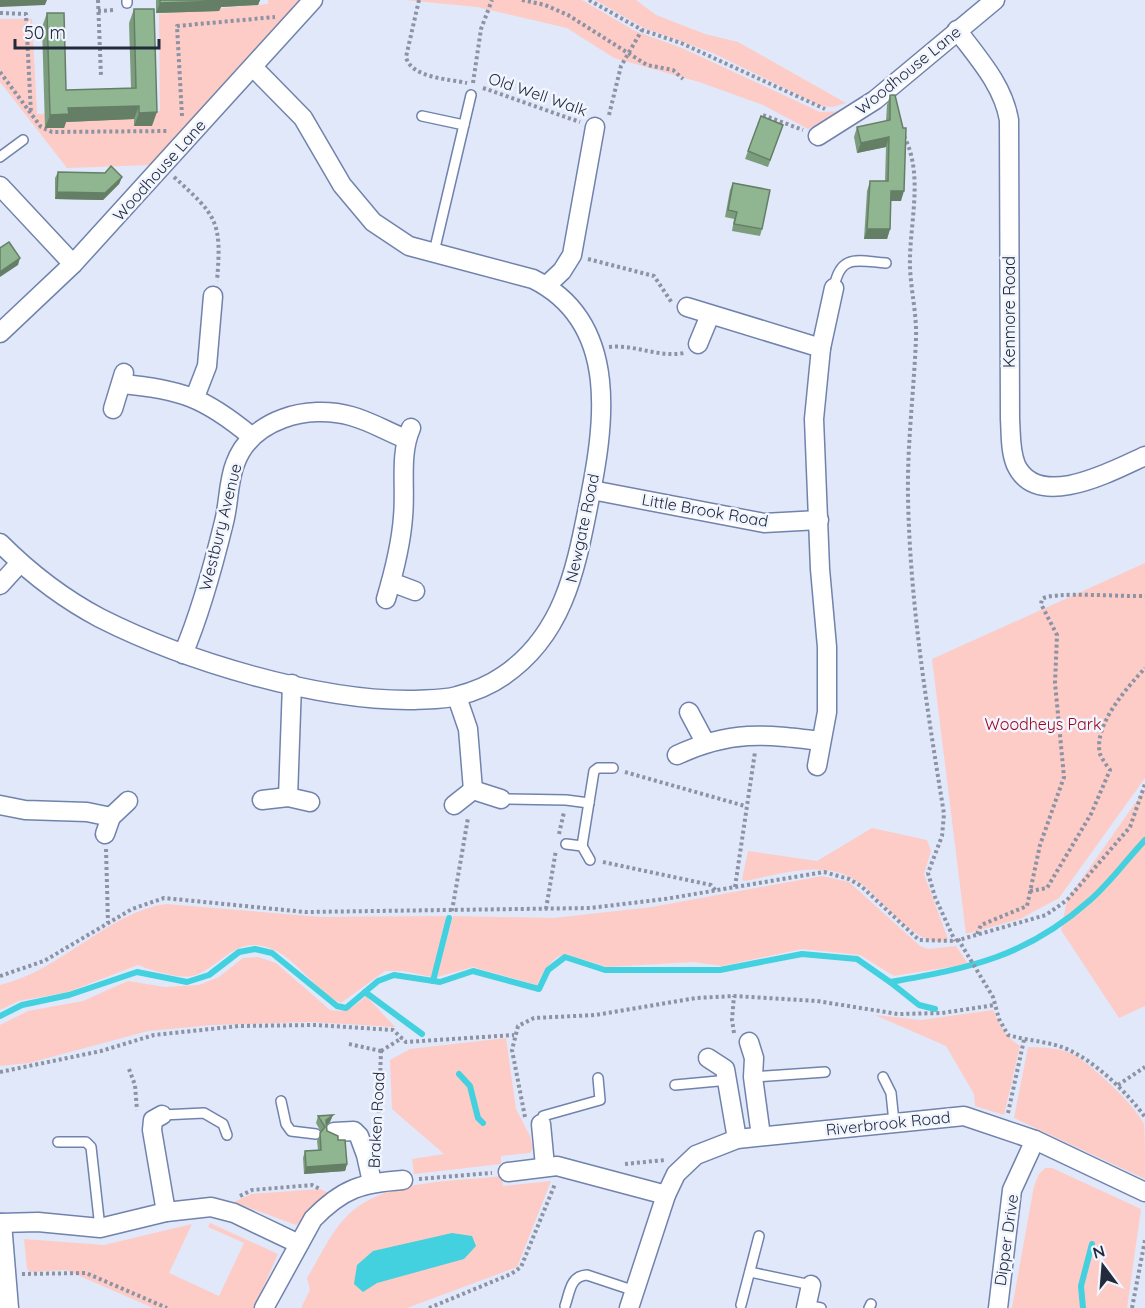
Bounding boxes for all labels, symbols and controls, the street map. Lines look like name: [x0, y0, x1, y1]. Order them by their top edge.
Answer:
scale bar: [15, 12, 159, 50]
text: 50 m: [24, 21, 66, 44]
street label: Woodhouse Lane: [851, 21, 965, 119]
street label: Old Well Walk: [486, 68, 590, 120]
street label: Woodhouse Lane: [108, 115, 210, 225]
street label: Kenmore Road: [999, 256, 1019, 368]
street label: Westbury Avenue: [195, 461, 245, 593]
street label: Newgate Road: [561, 472, 603, 584]
street label: Little Brook Road: [640, 489, 770, 531]
park label: Woodheys Park: [985, 714, 1101, 734]
street label: Braken Road: [363, 1071, 389, 1169]
street label: Riverbrook Road: [825, 1107, 951, 1139]
street label: Dipper Drive: [990, 1193, 1022, 1287]
north arrow: [1073, 1236, 1133, 1296]
text: N: [1090, 1240, 1107, 1263]

